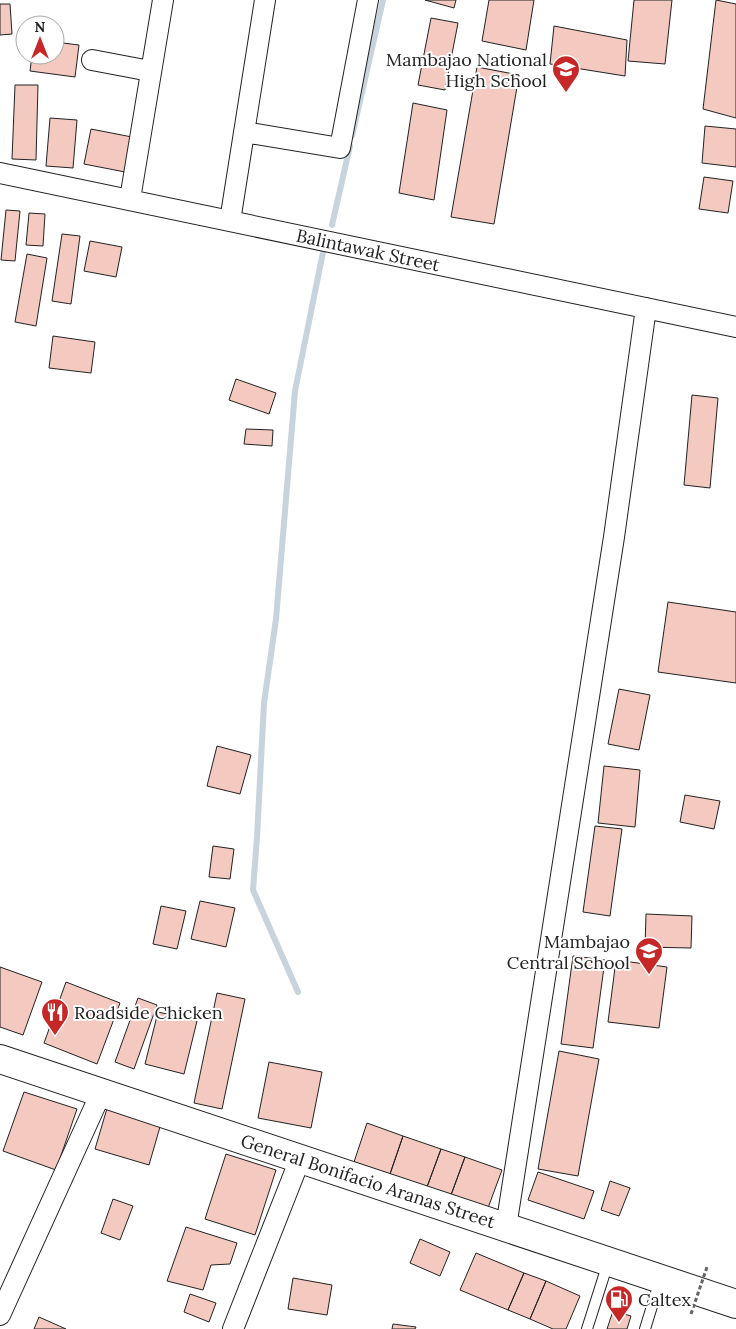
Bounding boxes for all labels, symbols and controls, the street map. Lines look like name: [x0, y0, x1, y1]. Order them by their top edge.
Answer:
north arrow: [15, 15, 65, 65]
text: N: [35, 18, 46, 36]
place label: Mambajao National High School: [386, 48, 547, 92]
school or university icon: Mambajao National High School: [551, 54, 581, 93]
street label: Balintawak Street: [294, 224, 442, 276]
place label: Mambajao Central School: [507, 930, 630, 974]
school or university icon: Mambajao Central School: [634, 936, 664, 975]
restaurant icon: Roadside Chicken: [40, 997, 70, 1036]
place label: Roadside Chicken: [74, 1001, 223, 1024]
street label: General Bonifacio Aranas Street: [238, 1129, 498, 1233]
fuel station icon: Caltex: [604, 1284, 634, 1323]
place label: Caltex: [638, 1288, 691, 1311]

